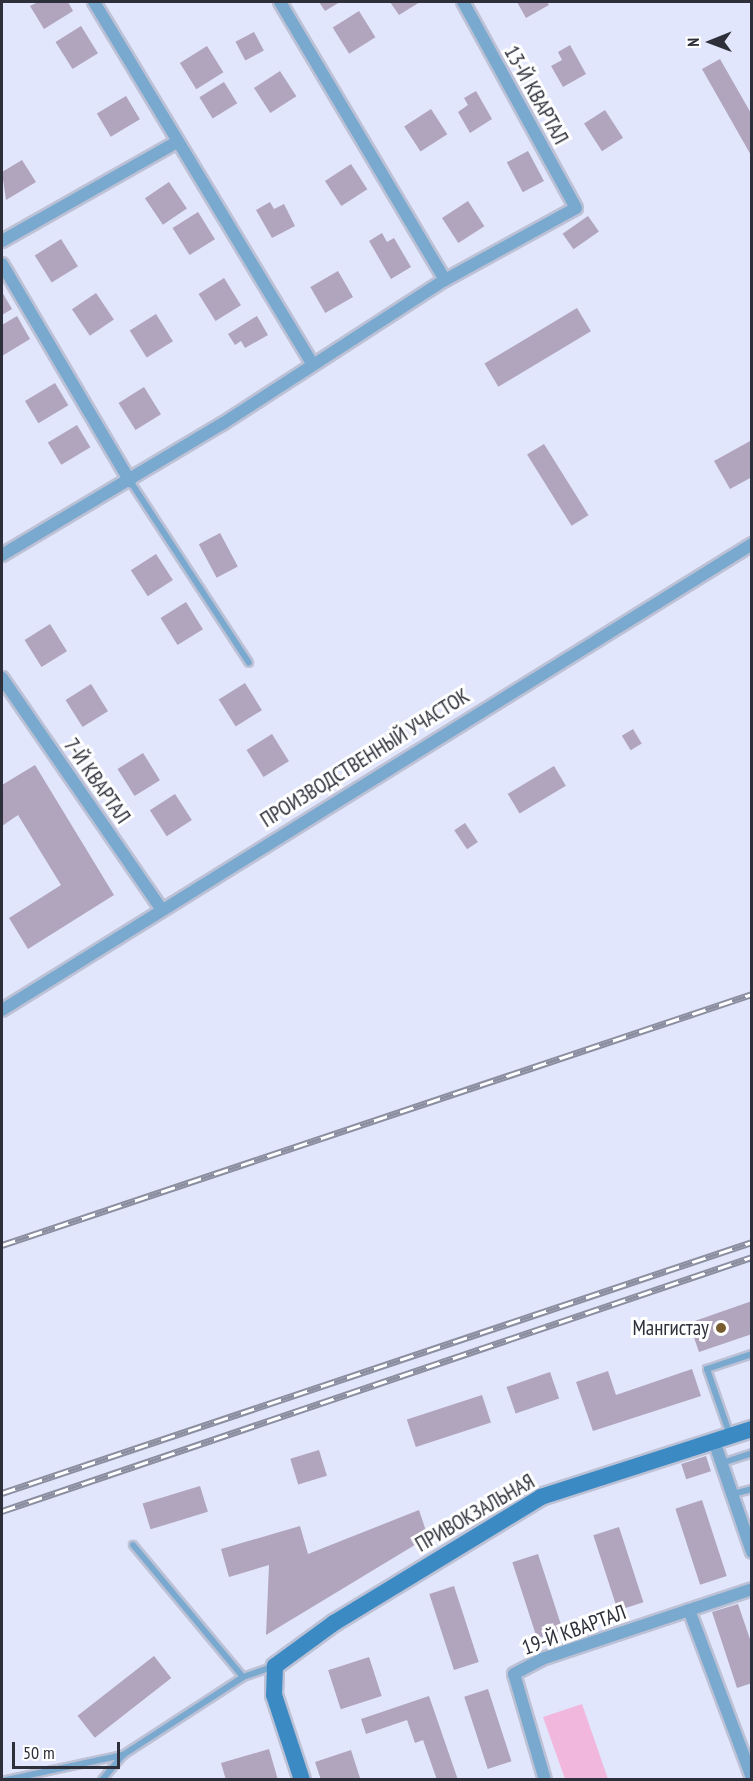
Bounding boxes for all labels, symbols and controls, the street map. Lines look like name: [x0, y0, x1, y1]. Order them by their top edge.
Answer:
north arrow: [681, 12, 741, 72]
text: N: [683, 38, 703, 47]
street label: 13-Й КВАРТАЛ: [499, 41, 573, 149]
street label: ПРОИЗВОДСТВЕННЫЙ УЧАСТОК: [256, 683, 474, 833]
street label: 7-Й КВАРТАЛ: [58, 734, 136, 828]
place label: Мангистау: [632, 1315, 709, 1341]
marker: Мангистау: [714, 1321, 728, 1335]
street label: ПРИВОКЗАЛЬНАЯ: [411, 1469, 539, 1557]
street label: 19-Й КВАРТАЛ: [519, 1600, 629, 1660]
scale bar: [15, 1730, 123, 1768]
text: 50 m: [23, 1741, 55, 1764]

